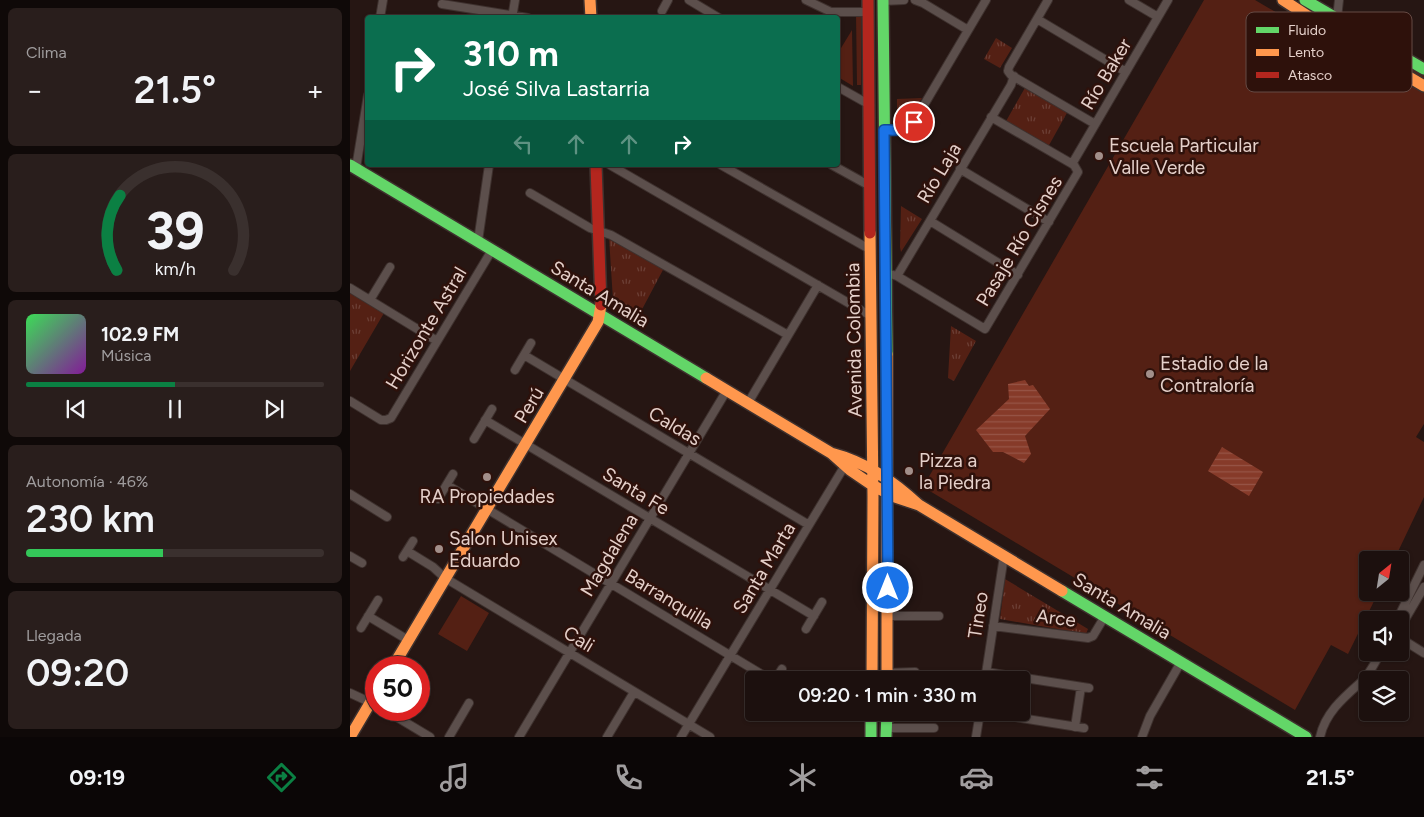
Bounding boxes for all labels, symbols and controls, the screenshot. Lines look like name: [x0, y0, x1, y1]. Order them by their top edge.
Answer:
legend: [1246, 12, 1412, 92]
text: Fluido: [1288, 22, 1326, 39]
text: 310 m: [463, 33, 559, 75]
street label: Río Baker: [1076, 34, 1137, 114]
icon: right: [380, 35, 445, 100]
text: Clima: [26, 43, 67, 62]
text: Lento: [1288, 44, 1324, 61]
text: 21.5°: [134, 67, 216, 113]
text: Atasco: [1288, 67, 1332, 84]
text: −: [26, 73, 43, 107]
text: +: [307, 73, 324, 107]
text: José Silva Lastarria: [463, 75, 650, 102]
pin: [893, 101, 935, 143]
icon: arrive: [900, 108, 928, 136]
icon: left: [509, 130, 537, 158]
icon: ahead: [562, 130, 590, 158]
icon: ahead: [615, 130, 643, 158]
icon: right: [668, 130, 696, 158]
place label: Escuela Particular Valle Verde: [1109, 134, 1259, 179]
street label: Río Laja: [912, 139, 966, 207]
marker: Escuela Particular Valle Verde: [1093, 150, 1105, 162]
street label: Pasaje Río Cisnes: [971, 172, 1067, 310]
text: 39: [145, 200, 205, 262]
street label: Santa Amalia: [547, 256, 653, 332]
text: km/h: [155, 258, 195, 279]
street label: Horizonte Astral: [380, 263, 472, 393]
street label: Avenida Colombia: [841, 263, 867, 417]
text: 102.9 FM: [101, 323, 179, 346]
text: Música: [101, 346, 151, 365]
place label: Estadio de la Contraloría: [1160, 352, 1268, 397]
marker: Estadio de la Contraloría: [1144, 368, 1156, 380]
street label: Perú: [509, 383, 549, 427]
icon: previous: [62, 395, 90, 423]
icon: pause: [161, 395, 189, 423]
icon: next: [260, 395, 288, 423]
street label: Caldas: [645, 401, 706, 451]
place label: Pizza a la Piedra: [919, 449, 991, 494]
street label: Santa Fe: [598, 462, 674, 520]
marker: Pizza a la Piedra: [903, 465, 915, 477]
marker: RA Propiedades: [481, 471, 493, 483]
text: Autonomía · 46%: [26, 472, 148, 491]
place label: RA Propiedades: [419, 485, 555, 508]
text: 230 km: [26, 496, 155, 542]
street label: Magdalena: [575, 509, 643, 601]
street label: Santa Marta: [728, 518, 800, 618]
place label: Salon Unisex Eduardo: [449, 527, 557, 572]
marker: Salon Unisex Eduardo: [433, 543, 445, 555]
north arrow: [1359, 551, 1409, 601]
map controls: [1359, 551, 1409, 721]
position arrow: [861, 561, 913, 613]
street label: Barranquilla: [621, 564, 717, 634]
street label: Santa Amalia: [1069, 568, 1175, 644]
street label: Tineo: [963, 590, 993, 640]
street label: Arce: [1035, 604, 1077, 632]
button: sound: [1359, 611, 1409, 661]
street label: Cali: [559, 621, 599, 657]
text: Llegada: [26, 626, 82, 645]
text: 09:20: [26, 650, 129, 696]
speed limit sign: 50: [365, 656, 430, 721]
button: layers: [1359, 671, 1409, 721]
text: 09:20 · 1 min · 330 m: [798, 684, 977, 707]
icon: directions: [264, 760, 299, 795]
icon: music: [437, 760, 472, 795]
icon: phone: [611, 760, 646, 795]
icon: climate: [785, 760, 820, 795]
icon: car: [959, 760, 994, 795]
icon: filters: [1132, 760, 1167, 795]
text: 09:19: [69, 764, 125, 791]
text: 21.5°: [1306, 764, 1355, 791]

